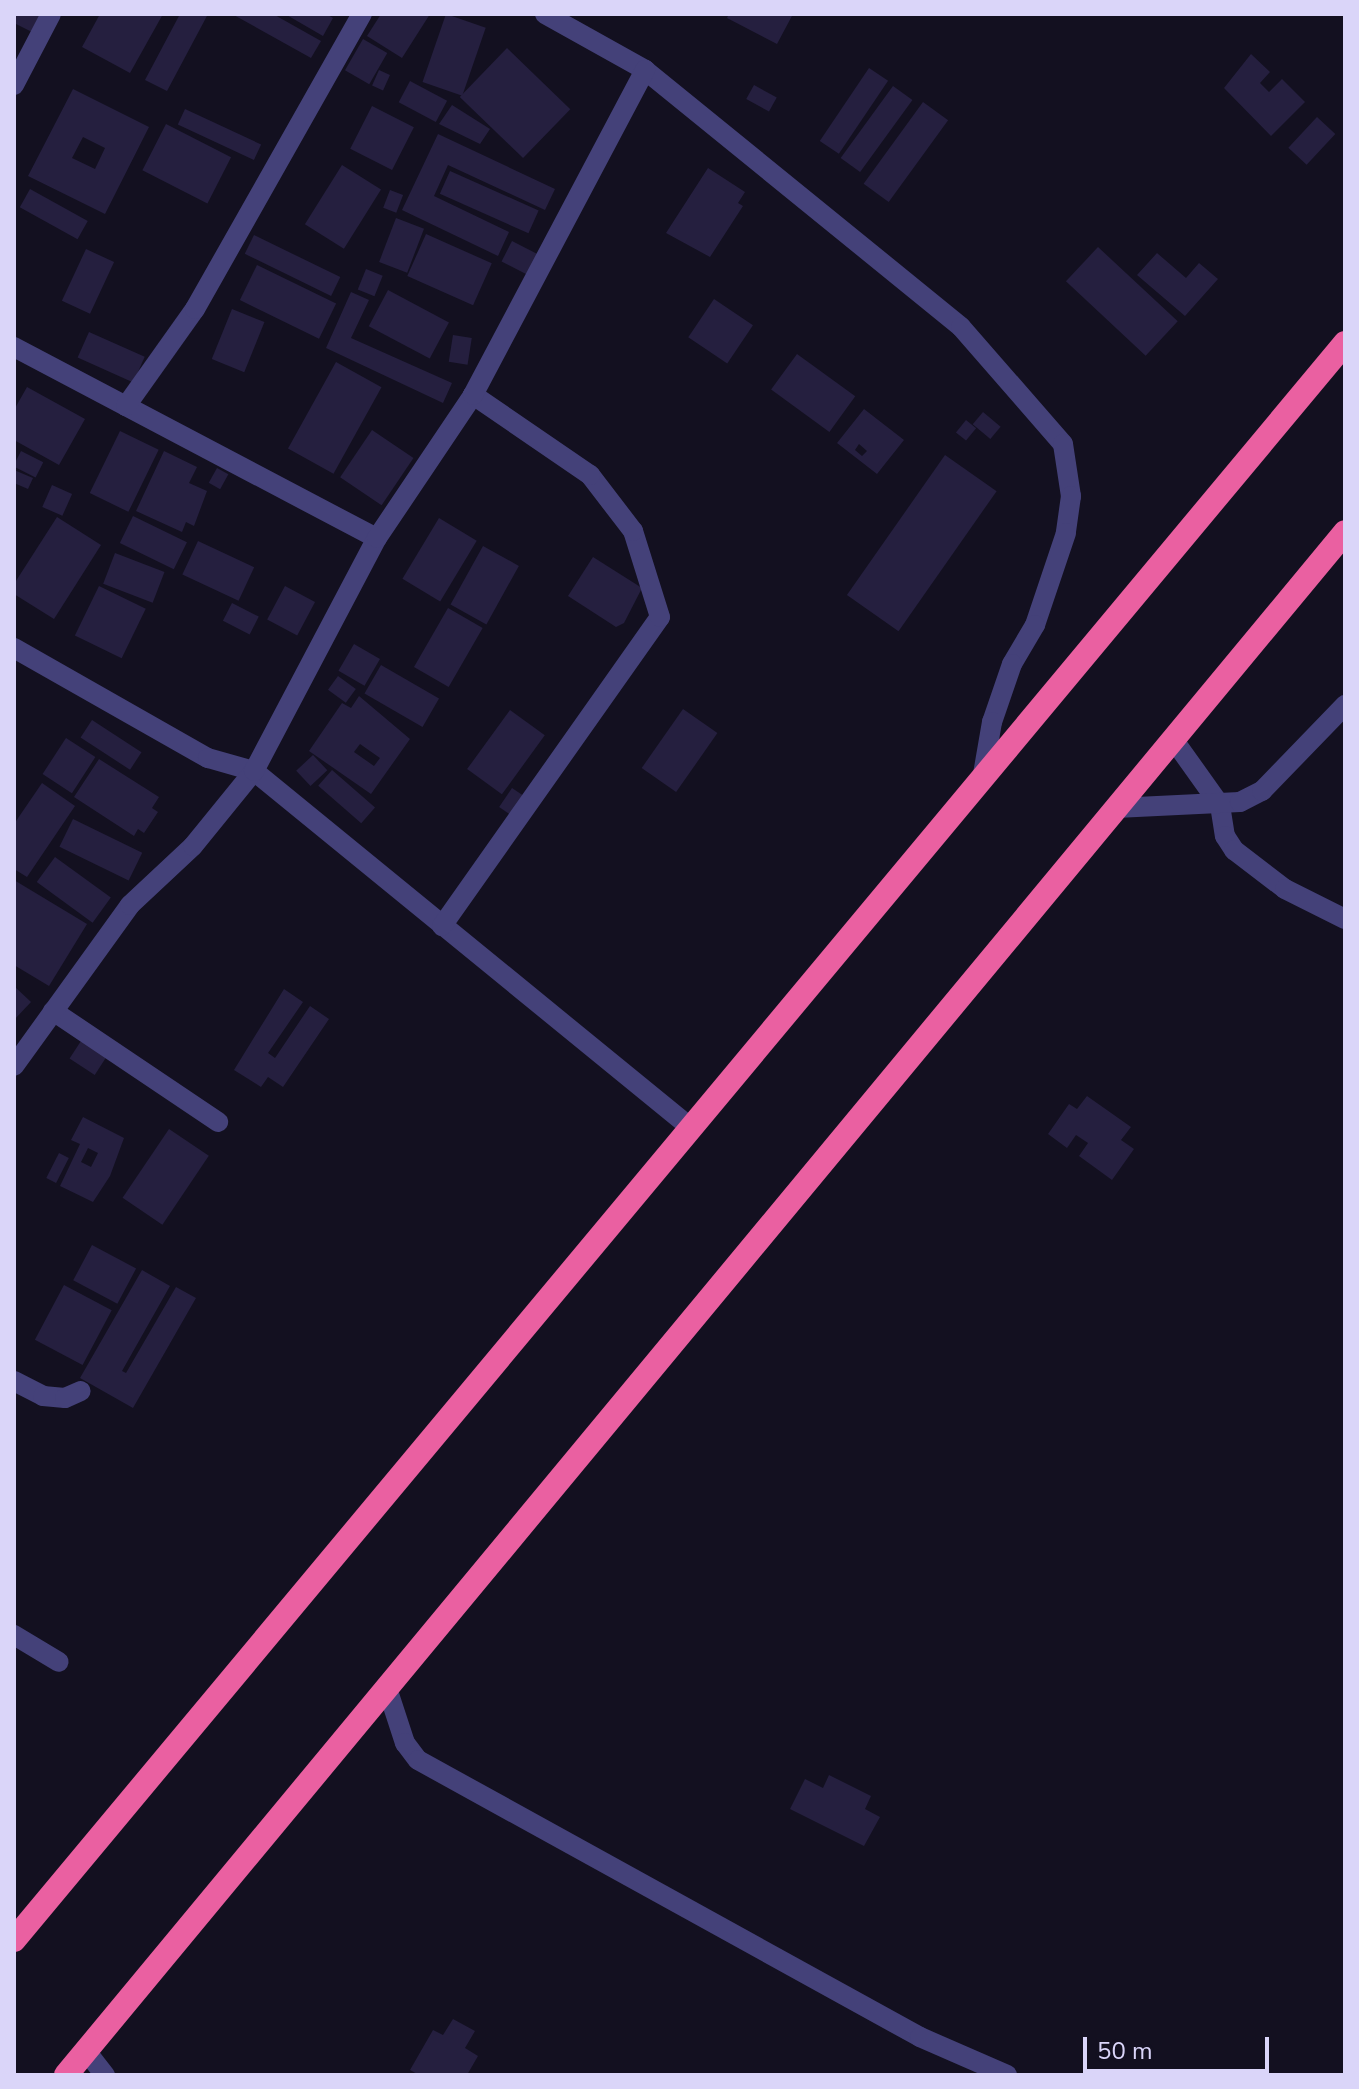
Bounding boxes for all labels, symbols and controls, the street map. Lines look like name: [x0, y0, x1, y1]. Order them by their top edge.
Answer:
scale bar: [1087, 2021, 1273, 2071]
text: 50 m: [1097, 2035, 1153, 2067]

